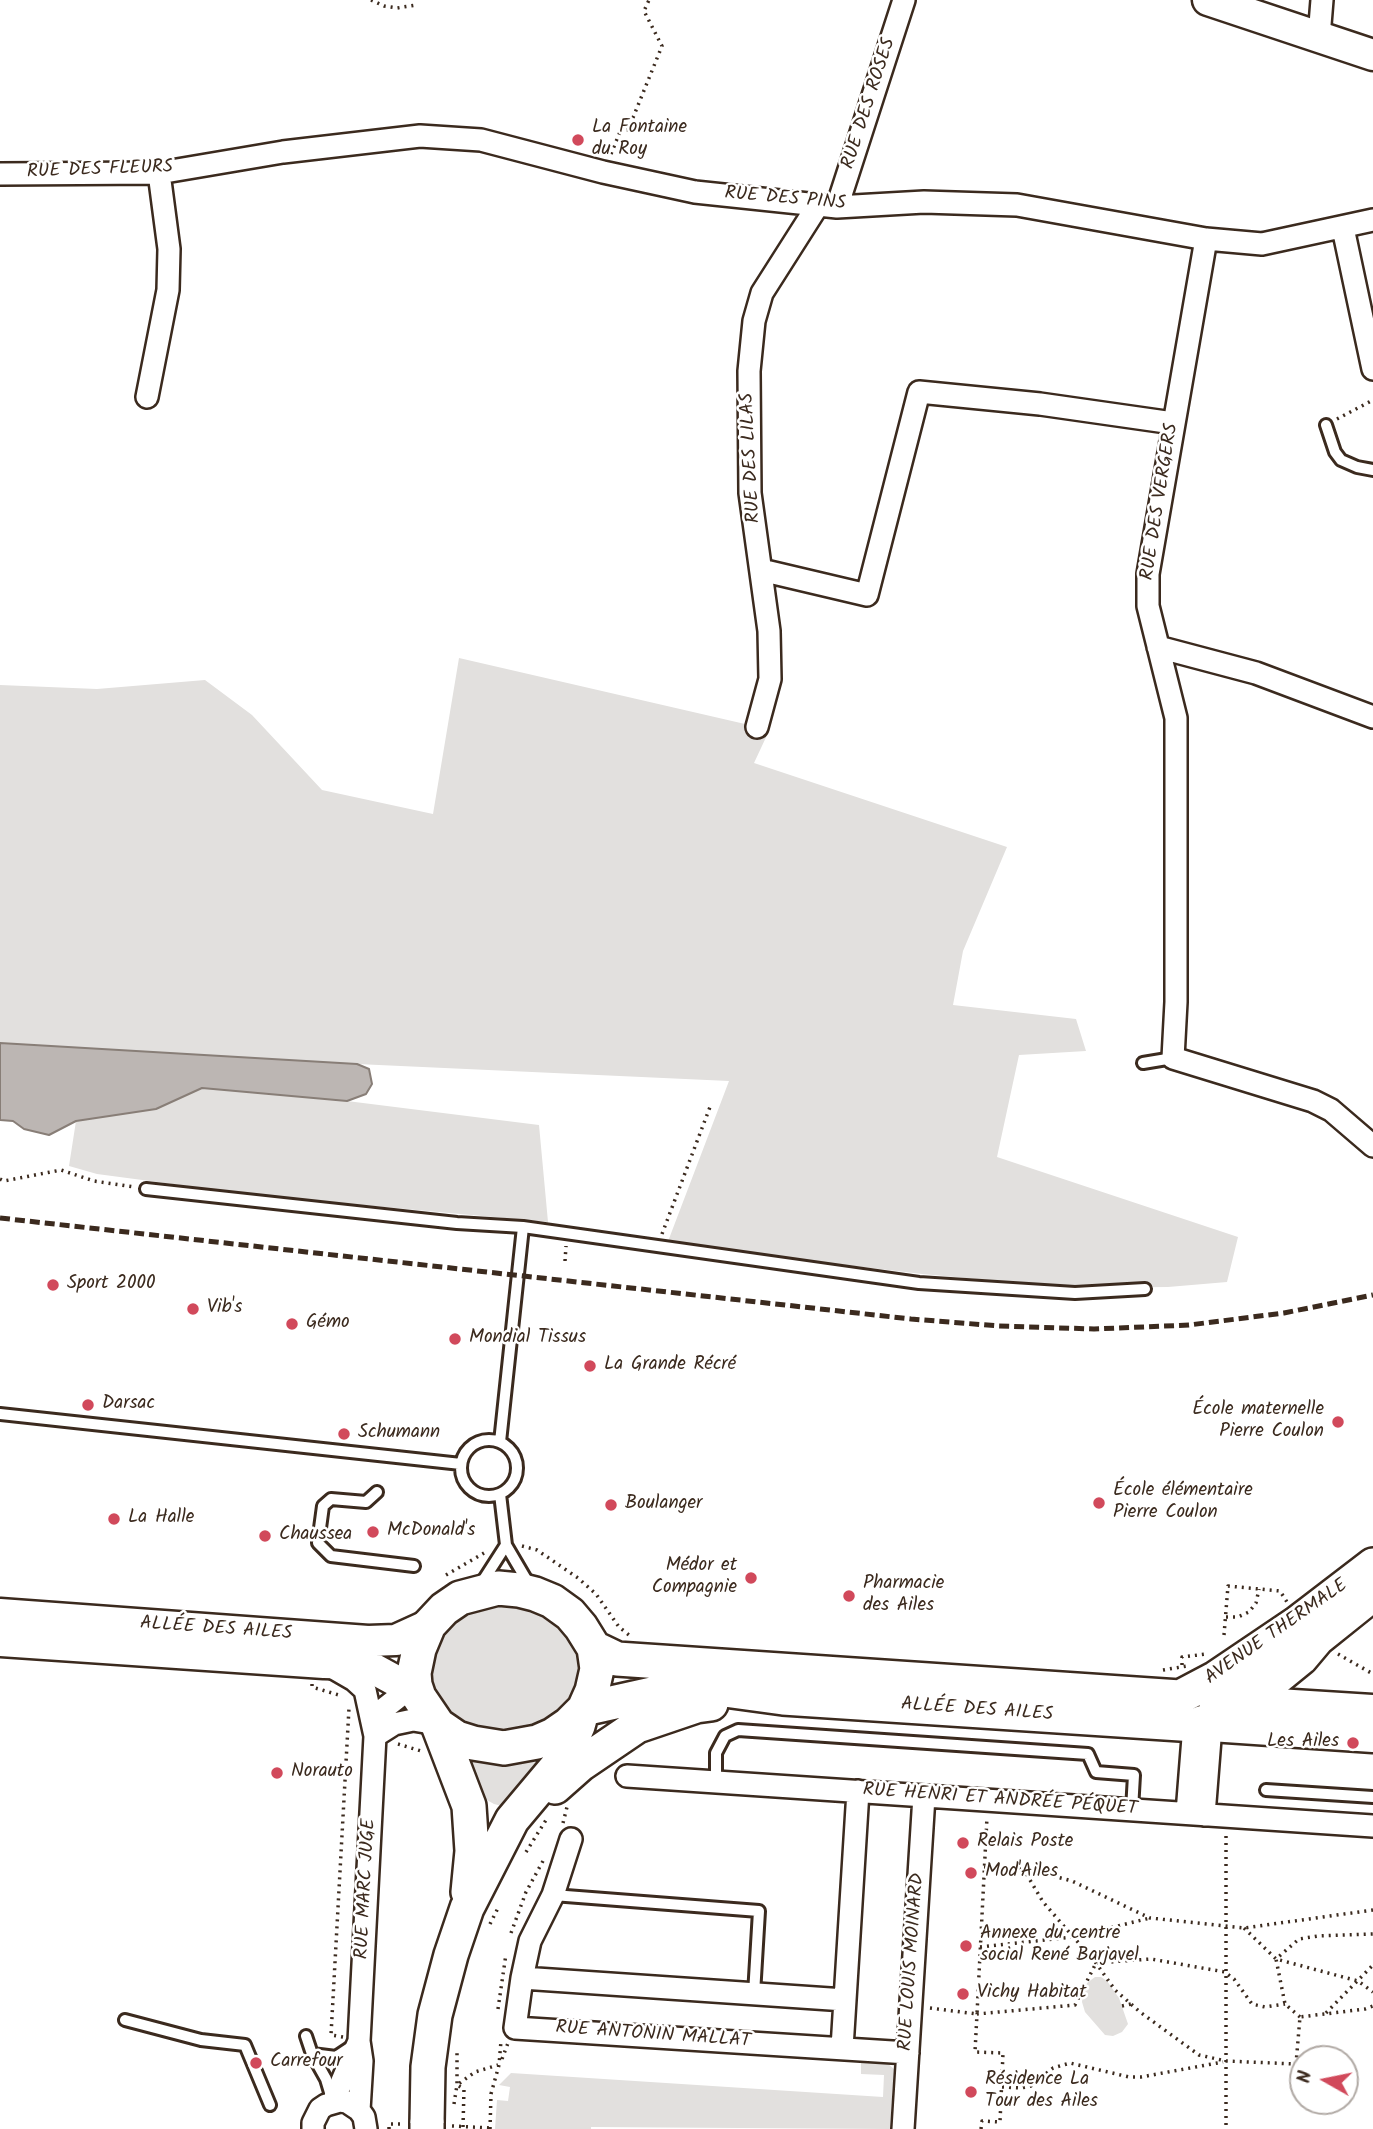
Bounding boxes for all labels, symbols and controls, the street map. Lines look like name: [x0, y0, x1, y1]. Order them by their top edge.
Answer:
street label: RUE DES ROSES: [838, 36, 902, 172]
place label: La Fontaine du Roy: [592, 118, 687, 162]
marker: La Fontaine du Roy: [570, 132, 586, 148]
street label: RUE DES FLEURS: [27, 157, 173, 185]
street label: RUE DES PINS: [724, 183, 846, 217]
street label: RUE DES LILAS: [737, 392, 767, 524]
street label: RUE DES VERGERS: [1137, 422, 1185, 582]
place label: Sport 2000: [67, 1274, 156, 1296]
marker: Sport 2000: [45, 1277, 61, 1293]
place label: Vib's: [207, 1298, 242, 1320]
marker: Vib's: [185, 1301, 201, 1317]
place label: Gémo: [306, 1313, 350, 1335]
marker: Gémo: [284, 1316, 300, 1332]
place label: Mondial Tissus: [469, 1328, 586, 1350]
marker: Mondial Tissus: [447, 1331, 463, 1347]
place label: La Grande Récré: [604, 1355, 736, 1377]
marker: La Grande Récré: [582, 1358, 598, 1374]
place label: Darsac: [102, 1394, 155, 1416]
marker: Darsac: [80, 1397, 96, 1413]
place label: École maternelle Pierre Coulon: [1192, 1400, 1324, 1444]
marker: École maternelle Pierre Coulon: [1330, 1414, 1346, 1430]
place label: Schumann: [358, 1423, 440, 1445]
marker: Schumann: [336, 1426, 352, 1442]
place label: École élémentaire Pierre Coulon: [1113, 1481, 1253, 1525]
place label: Boulanger: [625, 1494, 702, 1516]
marker: École élémentaire Pierre Coulon: [1091, 1495, 1107, 1511]
marker: Boulanger: [603, 1497, 619, 1513]
place label: La Halle: [128, 1508, 194, 1530]
marker: La Halle: [106, 1511, 122, 1527]
place label: McDonald's: [387, 1521, 475, 1543]
marker: McDonald's: [365, 1524, 381, 1540]
place label: Chaussea: [279, 1525, 352, 1547]
marker: Chaussea: [257, 1528, 273, 1544]
place label: Médor et Compagnie: [652, 1556, 737, 1600]
marker: Médor et Compagnie: [743, 1570, 759, 1586]
place label: Pharmacie des Ailes: [863, 1574, 944, 1618]
street label: AVENUE THERMALE: [1201, 1575, 1353, 1691]
marker: Pharmacie des Ailes: [841, 1588, 857, 1604]
street label: ALLÉE DES AILES: [139, 1613, 293, 1647]
street label: ALLÉE DES AILES: [900, 1694, 1054, 1728]
place label: Les Ailes: [1267, 1732, 1339, 1754]
marker: Les Ailes: [1345, 1735, 1361, 1751]
place label: Norauto: [291, 1762, 353, 1784]
marker: Norauto: [269, 1765, 285, 1781]
street label: RUE HENRI ET ANDRÉE PÉQUET: [862, 1780, 1138, 1822]
street label: RUE MARC JUGE: [352, 1818, 382, 1960]
place label: Relais Poste: [977, 1832, 1073, 1854]
marker: Relais Poste: [955, 1835, 971, 1851]
place label: Mod'Ailes: [985, 1862, 1058, 1884]
marker: Mod'Ailes: [963, 1865, 979, 1881]
street label: RUE LOUIS MOINARD: [895, 1872, 931, 2052]
place label: Annexe du centre social René Barjavel: [980, 1924, 1139, 1968]
marker: Annexe du centre social René Barjavel: [958, 1938, 974, 1954]
place label: Vichy Habitat: [977, 1983, 1087, 2005]
marker: Vichy Habitat: [955, 1986, 971, 2002]
street label: RUE ANTONIN MALLAT: [555, 2018, 751, 2054]
north arrow: [1289, 2045, 1359, 2115]
place label: Carrefour: [270, 2052, 343, 2074]
marker: Carrefour: [248, 2055, 264, 2071]
text: N: [1289, 2069, 1321, 2085]
place label: Résidence La Tour des Ailes: [985, 2070, 1098, 2114]
marker: Résidence La Tour des Ailes: [963, 2084, 979, 2100]

